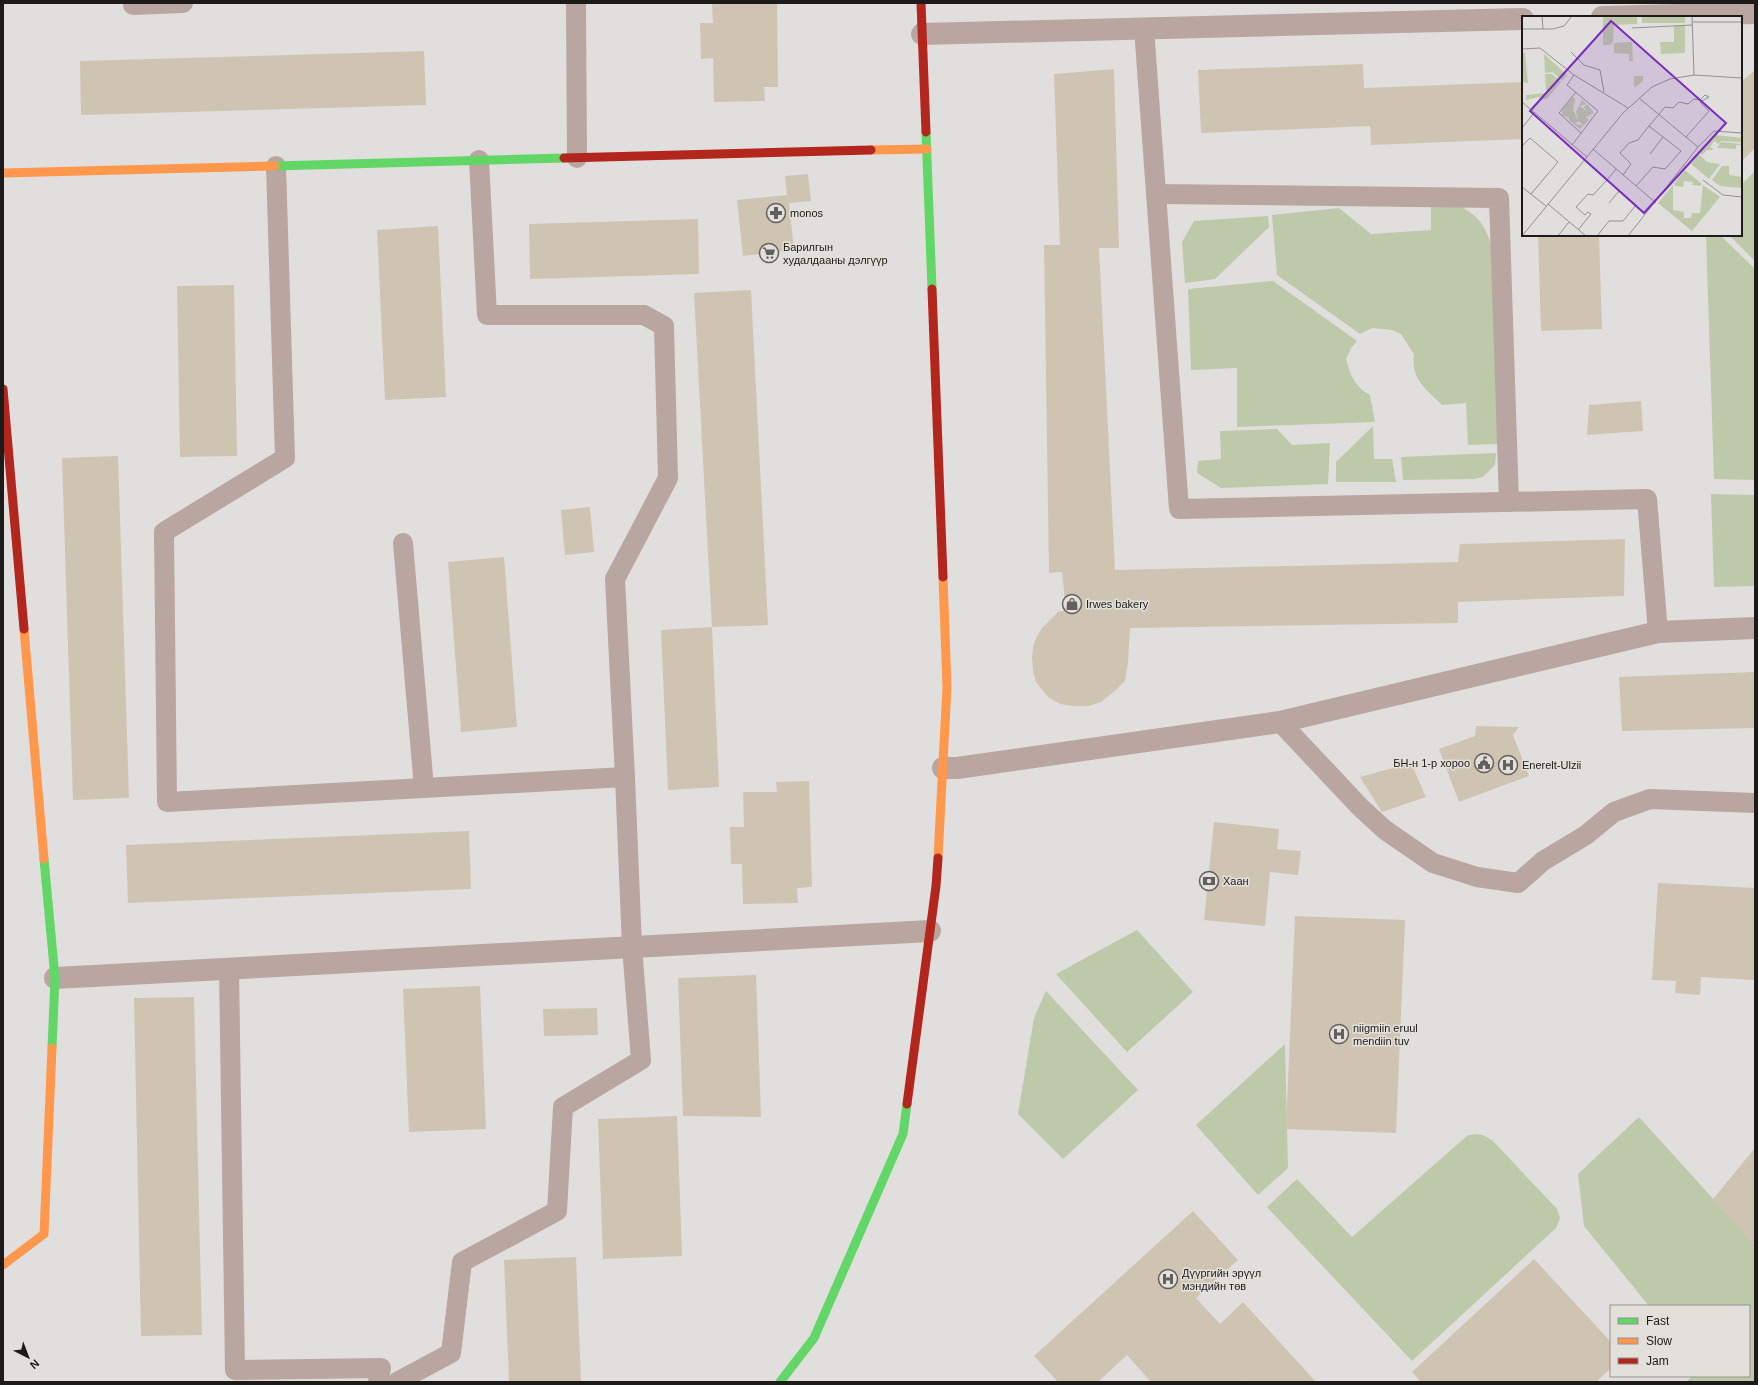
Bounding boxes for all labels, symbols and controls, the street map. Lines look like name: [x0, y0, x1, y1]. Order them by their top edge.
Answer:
inset map: [1522, 16, 1742, 236]
pharmacy icon: monos: [765, 202, 787, 224]
place label: monos: [790, 207, 824, 219]
place label: Барилгын худалдааны дэлгүүр: [783, 241, 888, 266]
supermarket icon: Барилгын худалдааны дэлгүүр: [758, 242, 780, 264]
shop icon: Irwes bakery: [1061, 593, 1083, 615]
place label: Irwes bakery: [1086, 598, 1149, 610]
public building icon: БН-н 1-р хороо: [1473, 752, 1495, 774]
hospital icon: Enerelt-Ulzii: [1497, 754, 1519, 776]
place label: БН-н 1-р хороо: [1393, 757, 1470, 769]
place label: Enerelt-Ulzii: [1522, 759, 1581, 771]
bank icon: Хаан: [1198, 870, 1220, 892]
place label: Хаан: [1223, 875, 1249, 887]
place label: niigmiin eruul mendiin tuv: [1353, 1022, 1418, 1047]
hospital icon: niigmiin eruul mendiin tuv: [1328, 1023, 1350, 1045]
place label: Дүүргийн эрүүл мэндийн төв: [1182, 1267, 1261, 1292]
hospital icon: Дүүргийн эрүүл мэндийн төв: [1157, 1268, 1179, 1290]
legend: [1610, 1305, 1750, 1377]
text: Fast: [1646, 1314, 1670, 1328]
text: Slow: [1646, 1334, 1672, 1348]
north arrow: [8, 1337, 48, 1377]
text: Jam: [1646, 1354, 1669, 1368]
text: N: [28, 1357, 42, 1372]

